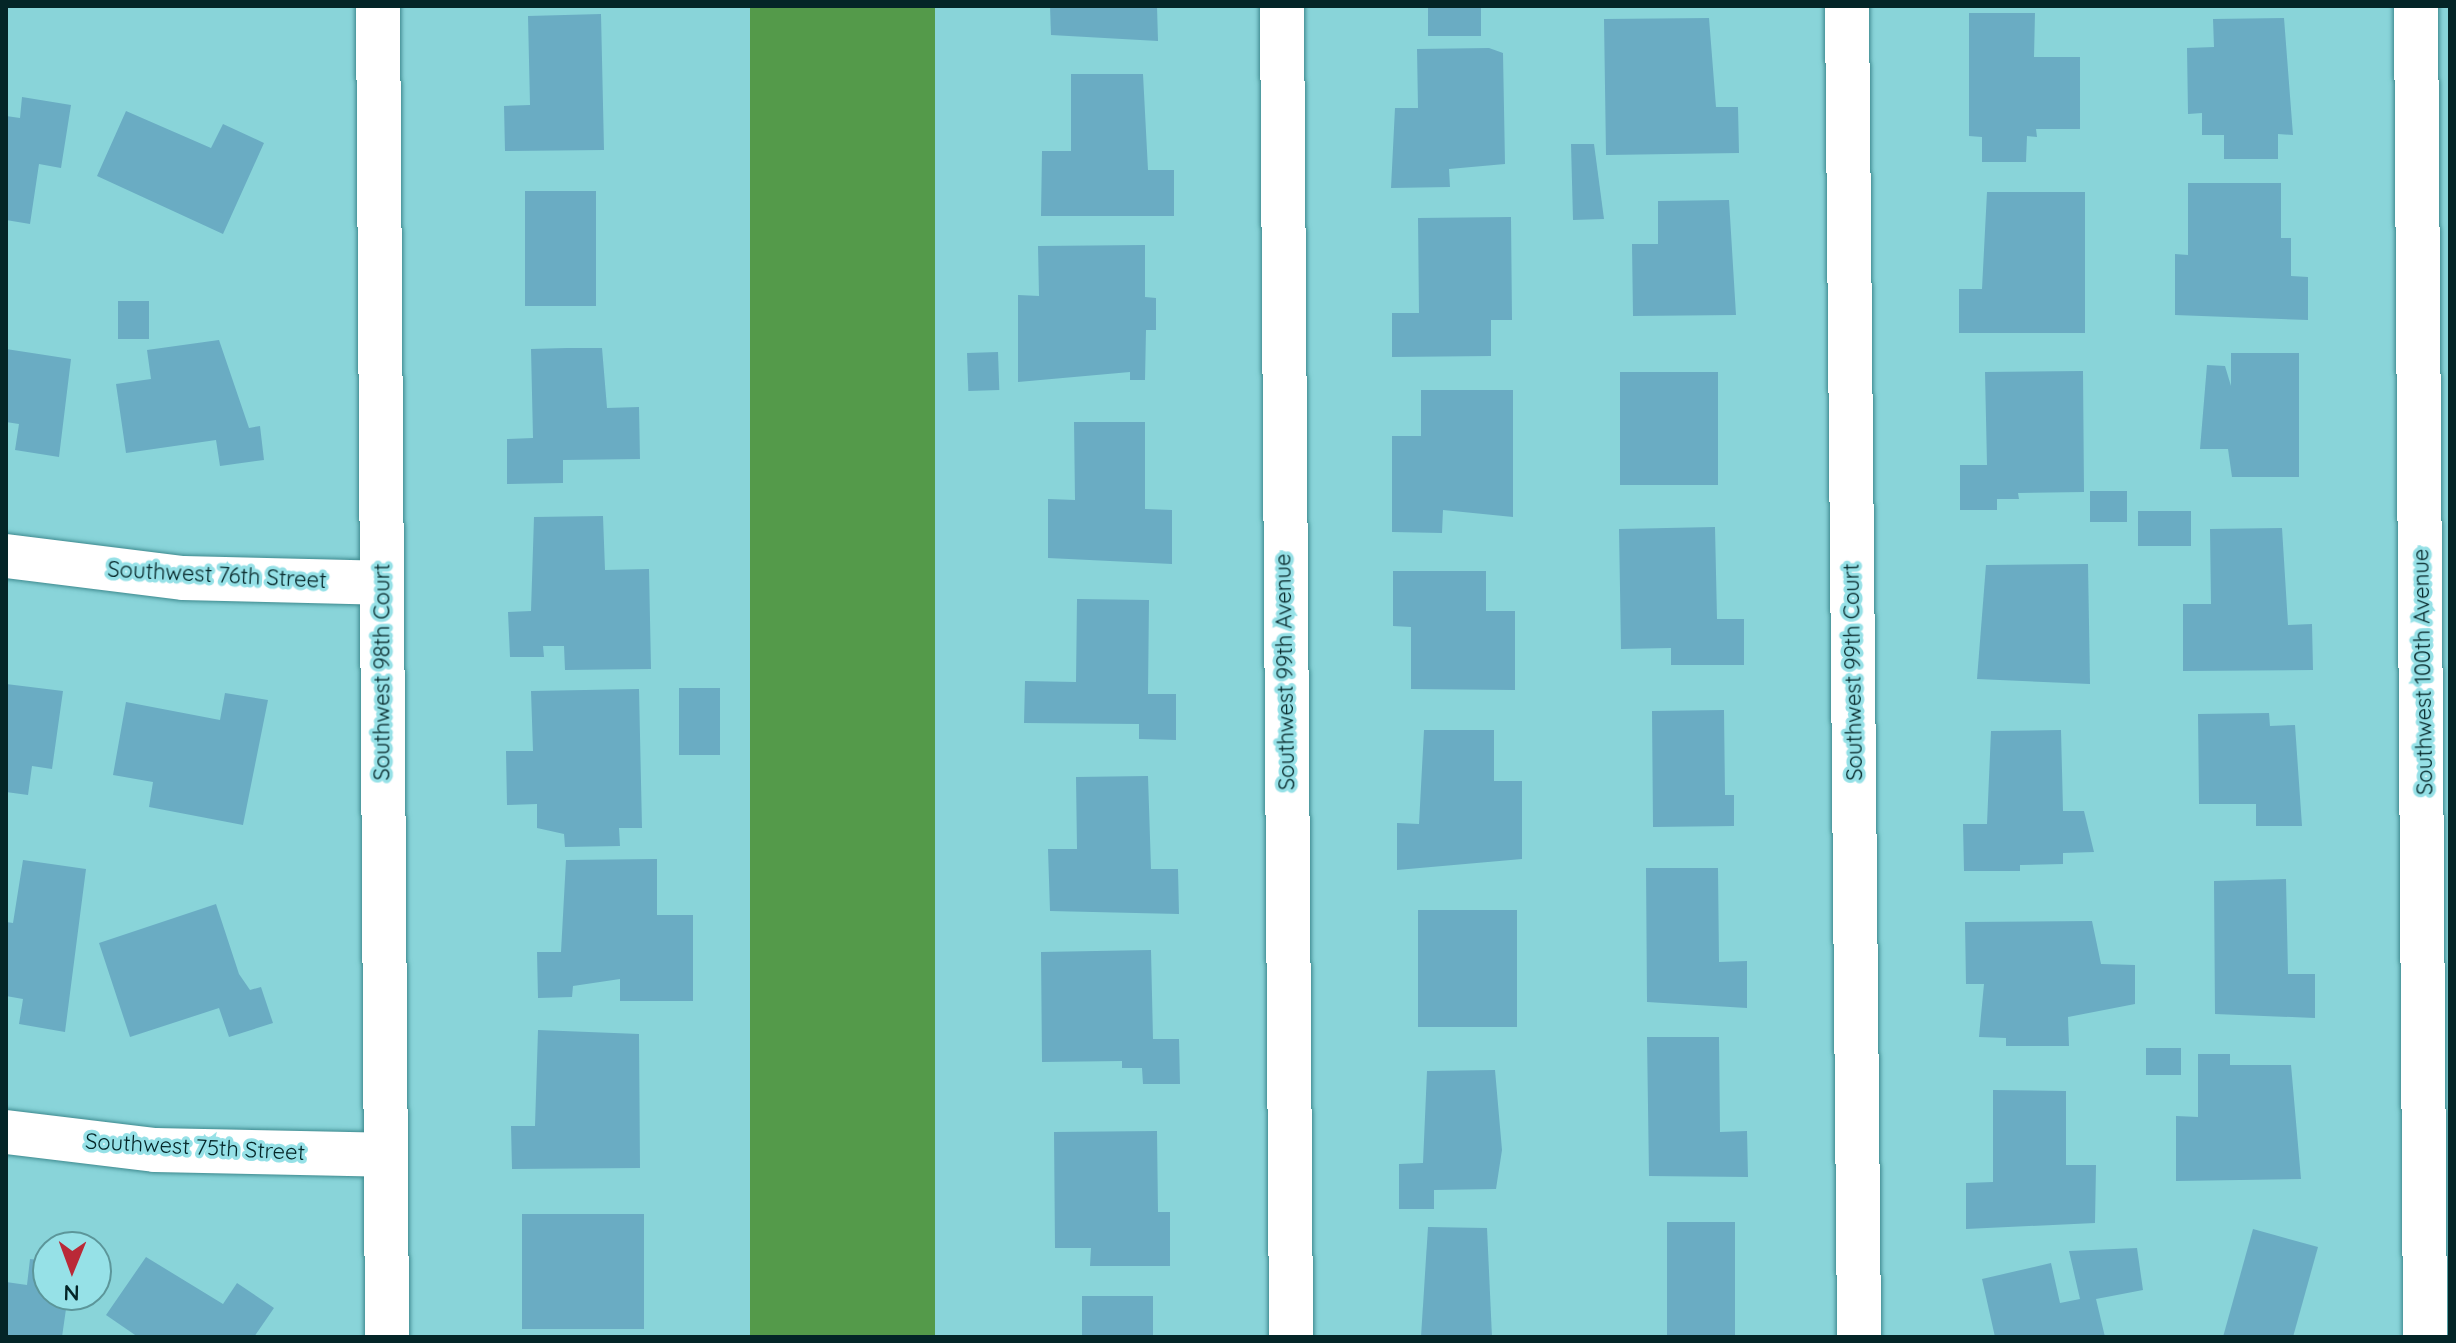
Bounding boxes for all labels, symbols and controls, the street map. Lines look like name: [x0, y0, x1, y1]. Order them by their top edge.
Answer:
street label: Southwest 100th Avenue: [2408, 549, 2438, 795]
street label: Southwest 99th Avenue: [1270, 553, 1300, 791]
street label: Southwest 76th Street: [107, 556, 327, 594]
street label: Southwest 98th Court: [369, 563, 395, 781]
street label: Southwest 99th Court: [1838, 563, 1868, 781]
street label: Southwest 75th Street: [84, 1128, 306, 1166]
north arrow: [32, 1231, 112, 1311]
text: N: [63, 1279, 80, 1307]

